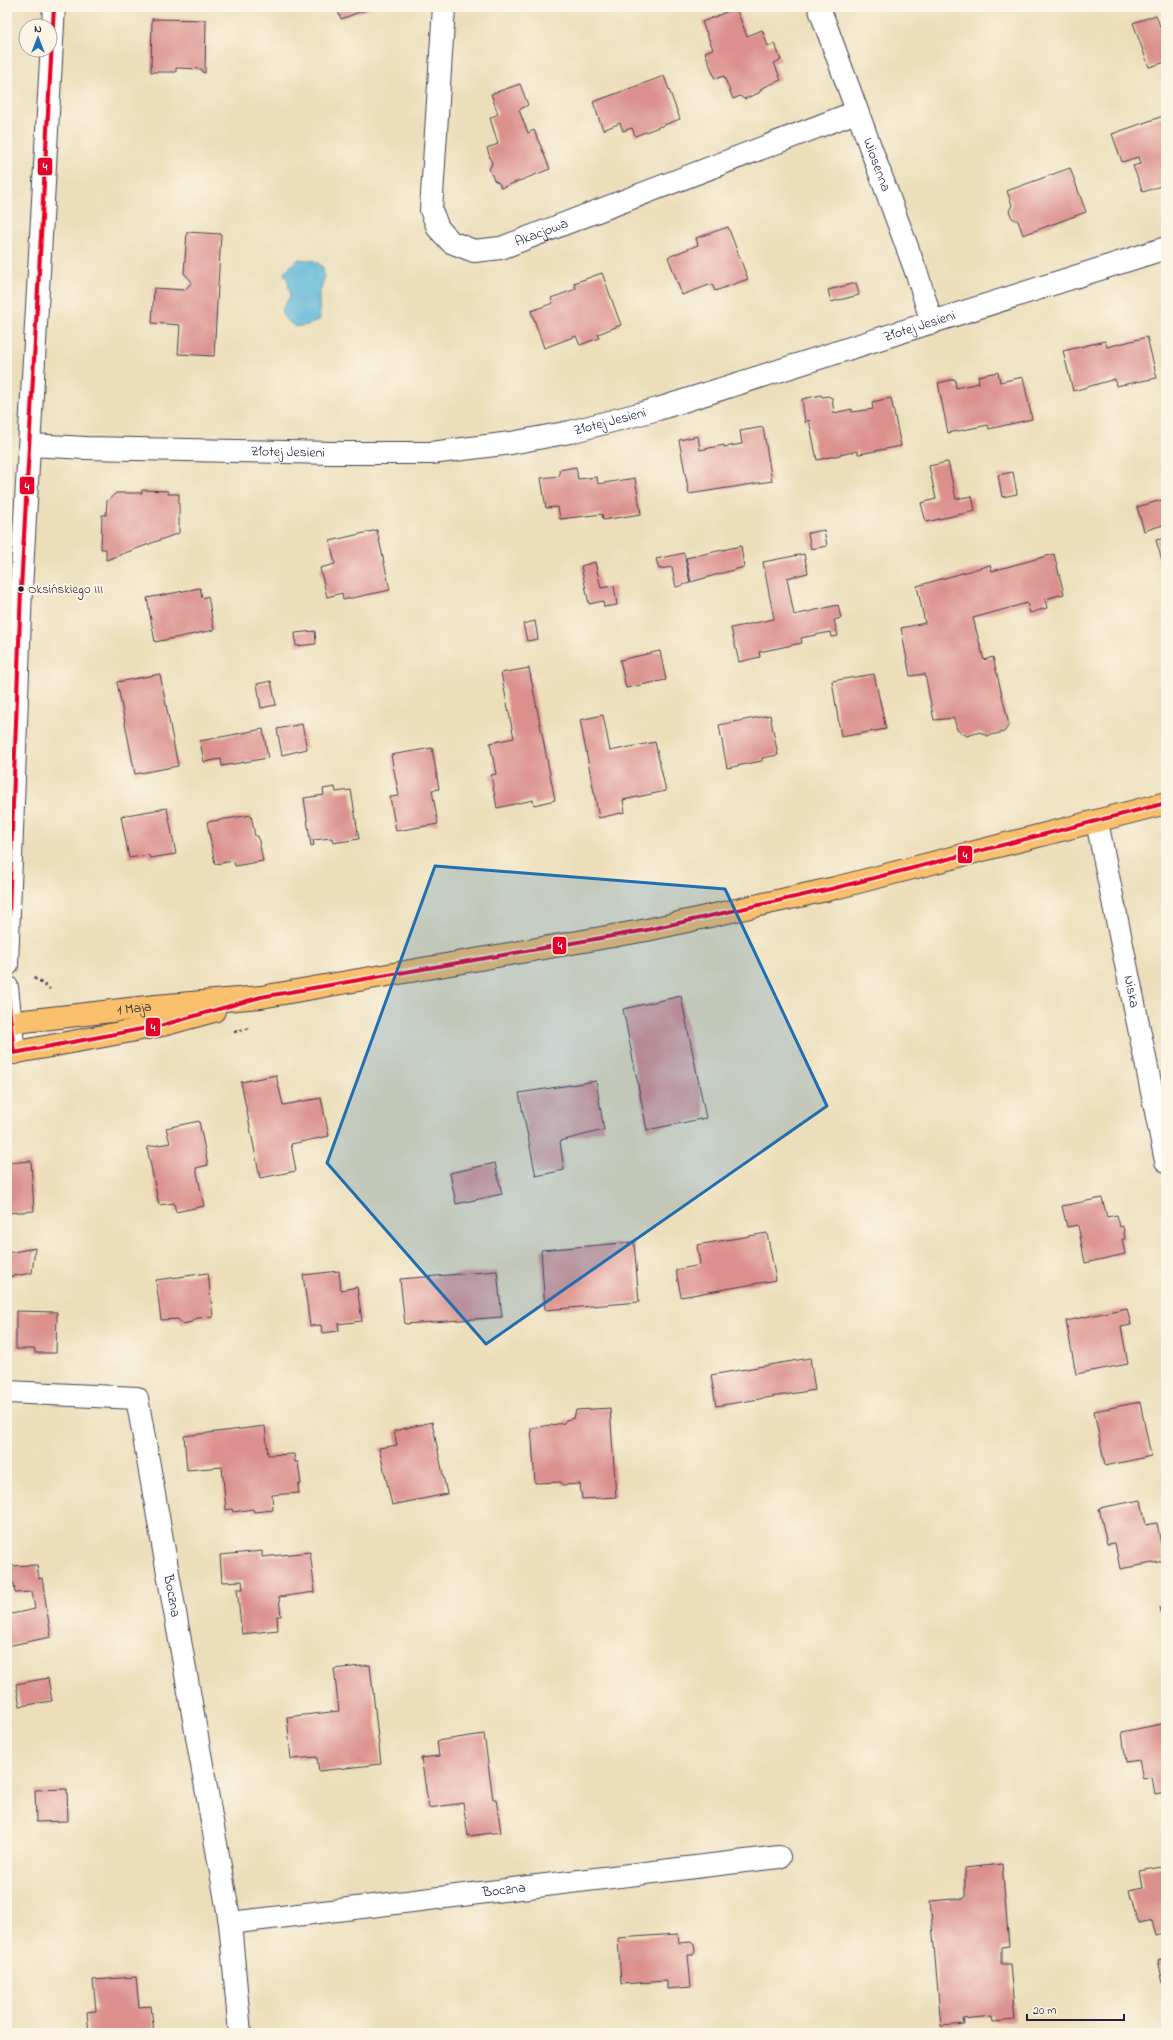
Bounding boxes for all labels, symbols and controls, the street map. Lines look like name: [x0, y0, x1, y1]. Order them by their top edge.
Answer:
north arrow: [18, 18, 58, 58]
text: N: [34, 21, 42, 37]
street label: Wiosenna: [857, 135, 896, 195]
line badge: 4: [37, 157, 53, 176]
text: 4: [42, 159, 48, 175]
street label: Akacjowa: [512, 213, 571, 252]
street label: Złotej Jesieni: [881, 305, 958, 347]
street label: Złotej Jesieni: [571, 402, 648, 441]
street label: Złotej Jesieni: [251, 441, 325, 463]
line badge: 4: [19, 476, 35, 495]
text: 4: [24, 479, 30, 495]
place label: Oksińskiego III: [28, 580, 103, 600]
marker: Oksińskiego III: [16, 584, 26, 594]
line badge: 4: [957, 845, 973, 864]
text: 4: [962, 848, 968, 864]
line badge: 4: [552, 936, 567, 955]
text: 4: [557, 938, 563, 954]
street label: Niska: [1118, 973, 1145, 1010]
street label: 1 Maja: [116, 996, 152, 1021]
line badge: 4: [145, 1017, 161, 1037]
text: 4: [150, 1020, 156, 1036]
street label: Boczna: [158, 1572, 186, 1619]
street label: Boczna: [480, 1877, 527, 1903]
scale bar: [1027, 1996, 1124, 2022]
text: 20 m: [1033, 2002, 1056, 2020]

